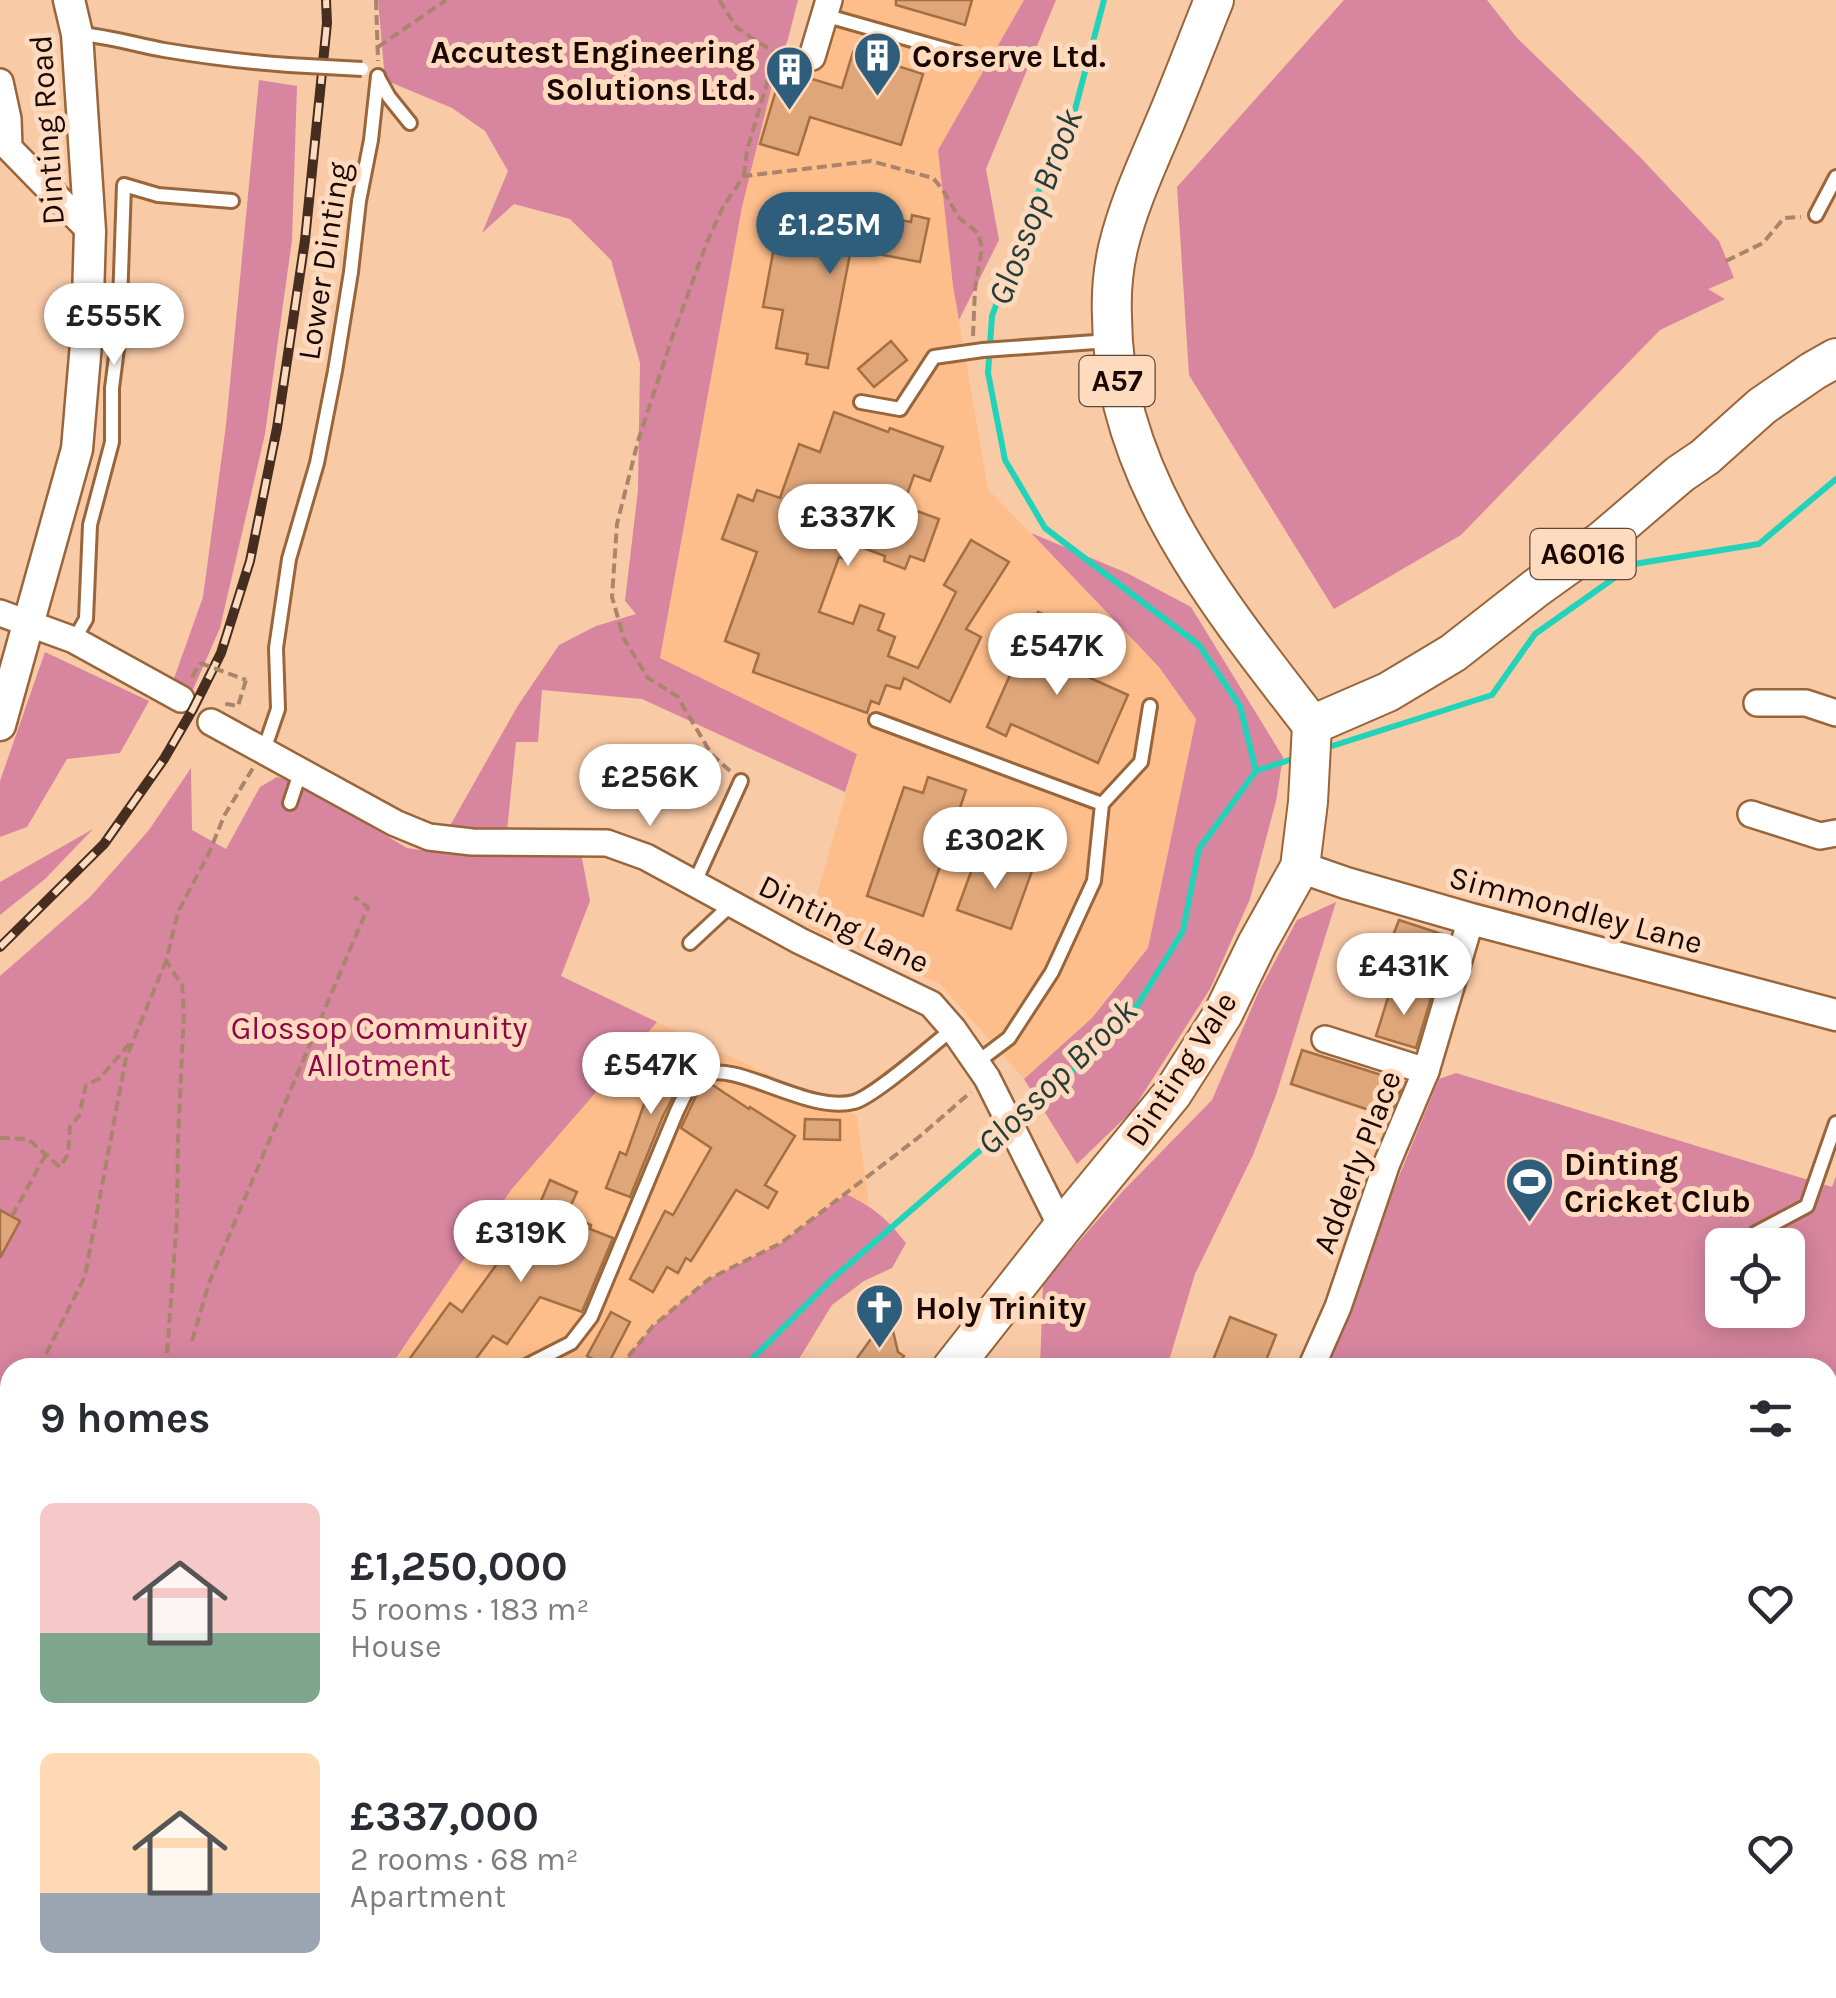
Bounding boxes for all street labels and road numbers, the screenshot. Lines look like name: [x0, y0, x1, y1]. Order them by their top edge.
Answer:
street label: Dinting Road: [22, 34, 72, 226]
street label: Lower Dinting: [290, 159, 358, 363]
road number: A57: [1080, 356, 1154, 406]
road number: A6016: [1530, 529, 1636, 579]
street label: Simmondley Lane: [1445, 858, 1707, 962]
street label: Dinting Lane: [753, 867, 935, 981]
street label: Dinting Vale: [1117, 985, 1245, 1153]
street label: Adderly Place: [1305, 1065, 1409, 1259]

